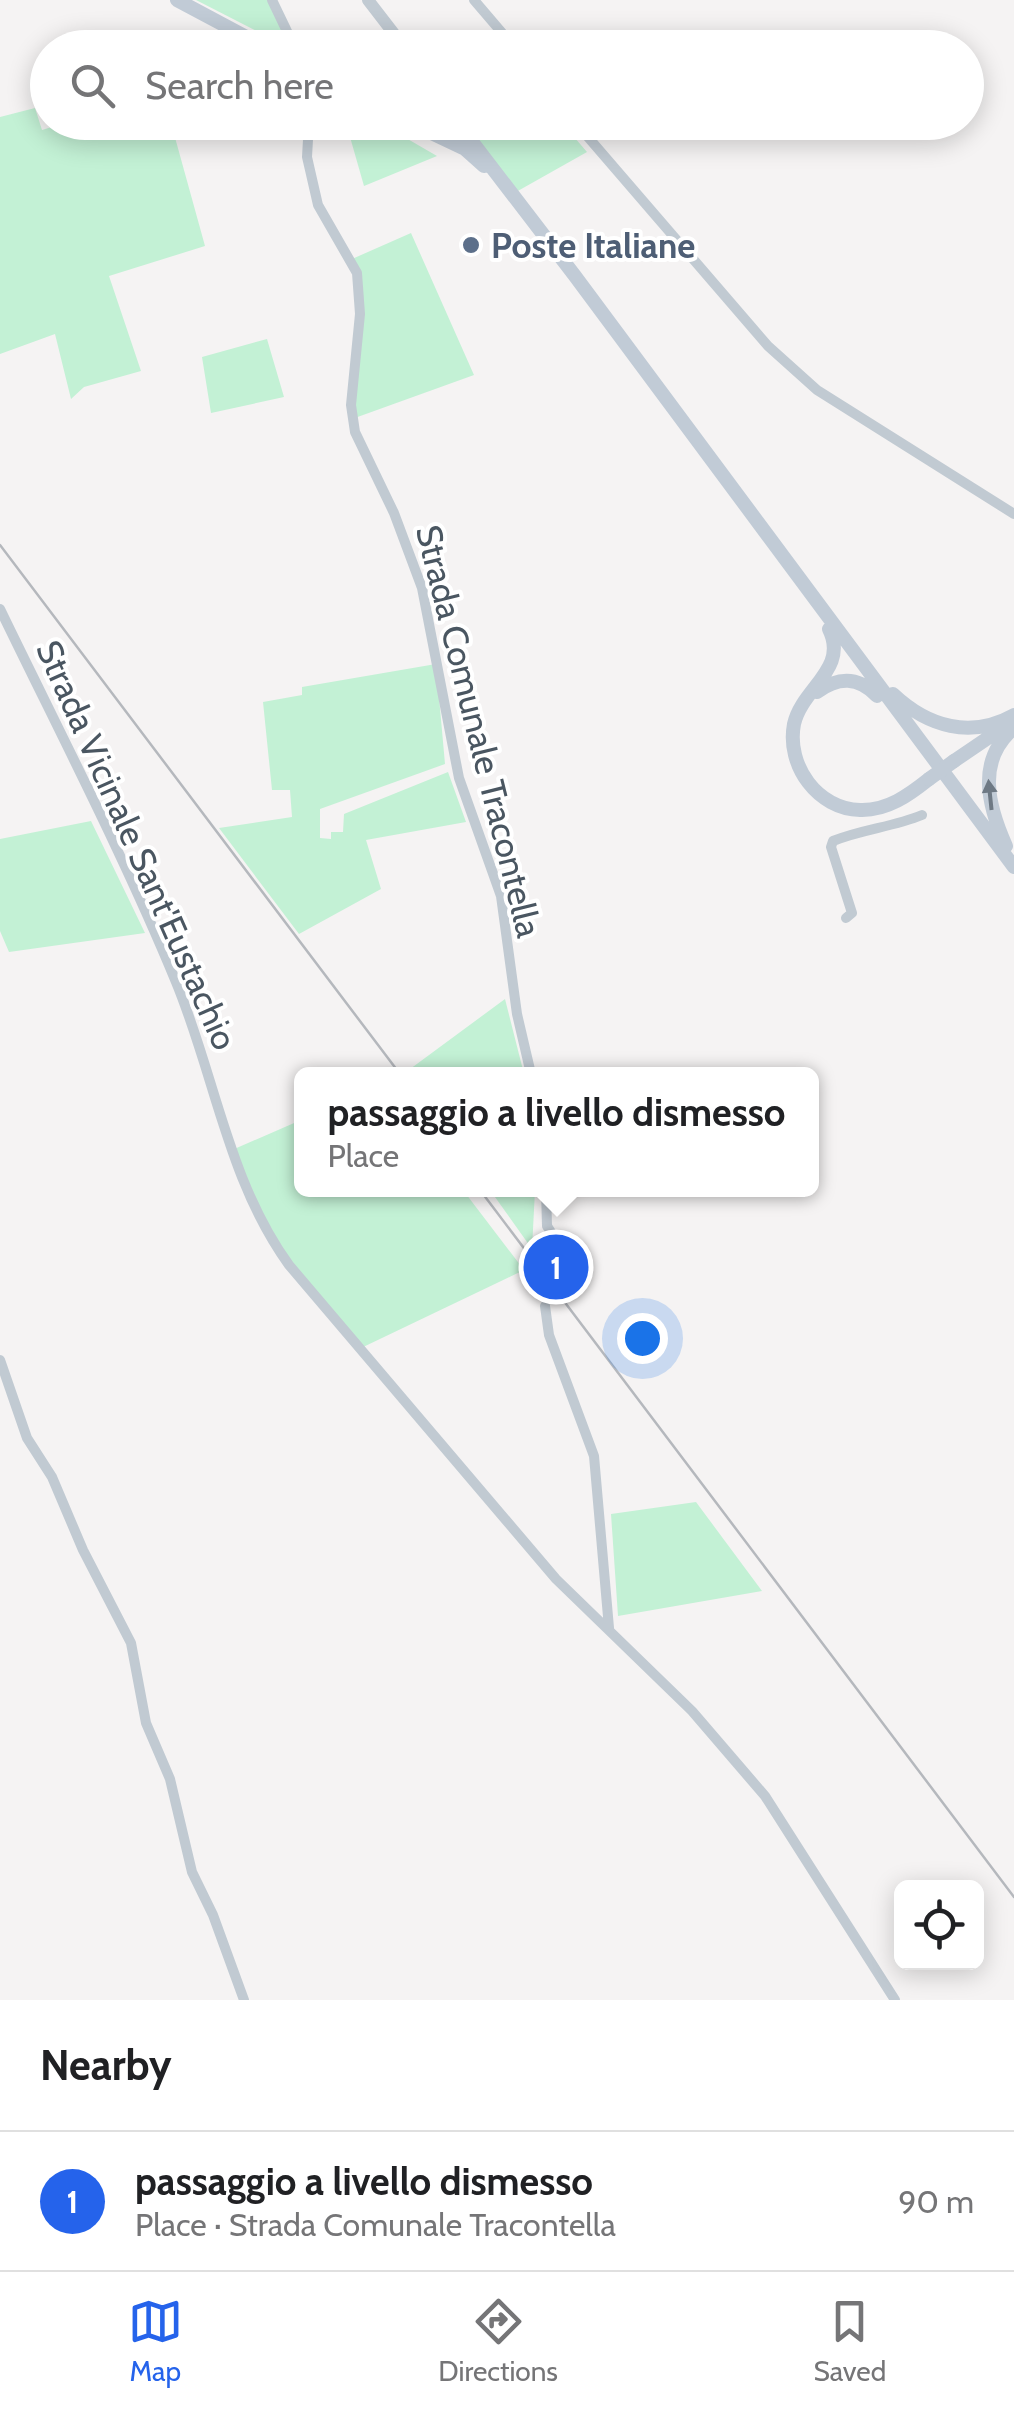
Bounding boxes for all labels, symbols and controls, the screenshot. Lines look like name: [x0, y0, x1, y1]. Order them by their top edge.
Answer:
search box: [30, 30, 984, 140]
icon: search: [65, 58, 120, 113]
text: Search here: [145, 62, 334, 109]
place label: Poste Italiane: [491, 224, 695, 267]
marker: Poste Italiane: [460, 234, 482, 256]
street label: Strada Comunale Tracontella: [407, 520, 551, 942]
street label: Strada Vicinale Sant'Eustachio: [27, 634, 247, 1056]
one-way arrow: [982, 778, 998, 810]
popup: [294, 1067, 819, 1197]
text: passaggio a livello dismesso: [328, 1089, 785, 1136]
text: Place: [328, 1136, 399, 1175]
pin: 1: [524, 1230, 588, 1304]
your location: [617, 1313, 668, 1364]
map controls: [894, 1880, 984, 1970]
button: locate: [894, 1880, 984, 1970]
text: Nearby: [40, 2039, 172, 2091]
text: passaggio a livello dismesso: [135, 2158, 593, 2205]
text: 1: [67, 2182, 78, 2221]
text: 90 m: [898, 2182, 974, 2221]
text: Place · Strada Comunale Tracontella: [135, 2205, 616, 2244]
tab: Map: [128, 2294, 183, 2388]
tab: Directions: [438, 2294, 558, 2388]
tab: Saved: [814, 2294, 886, 2388]

